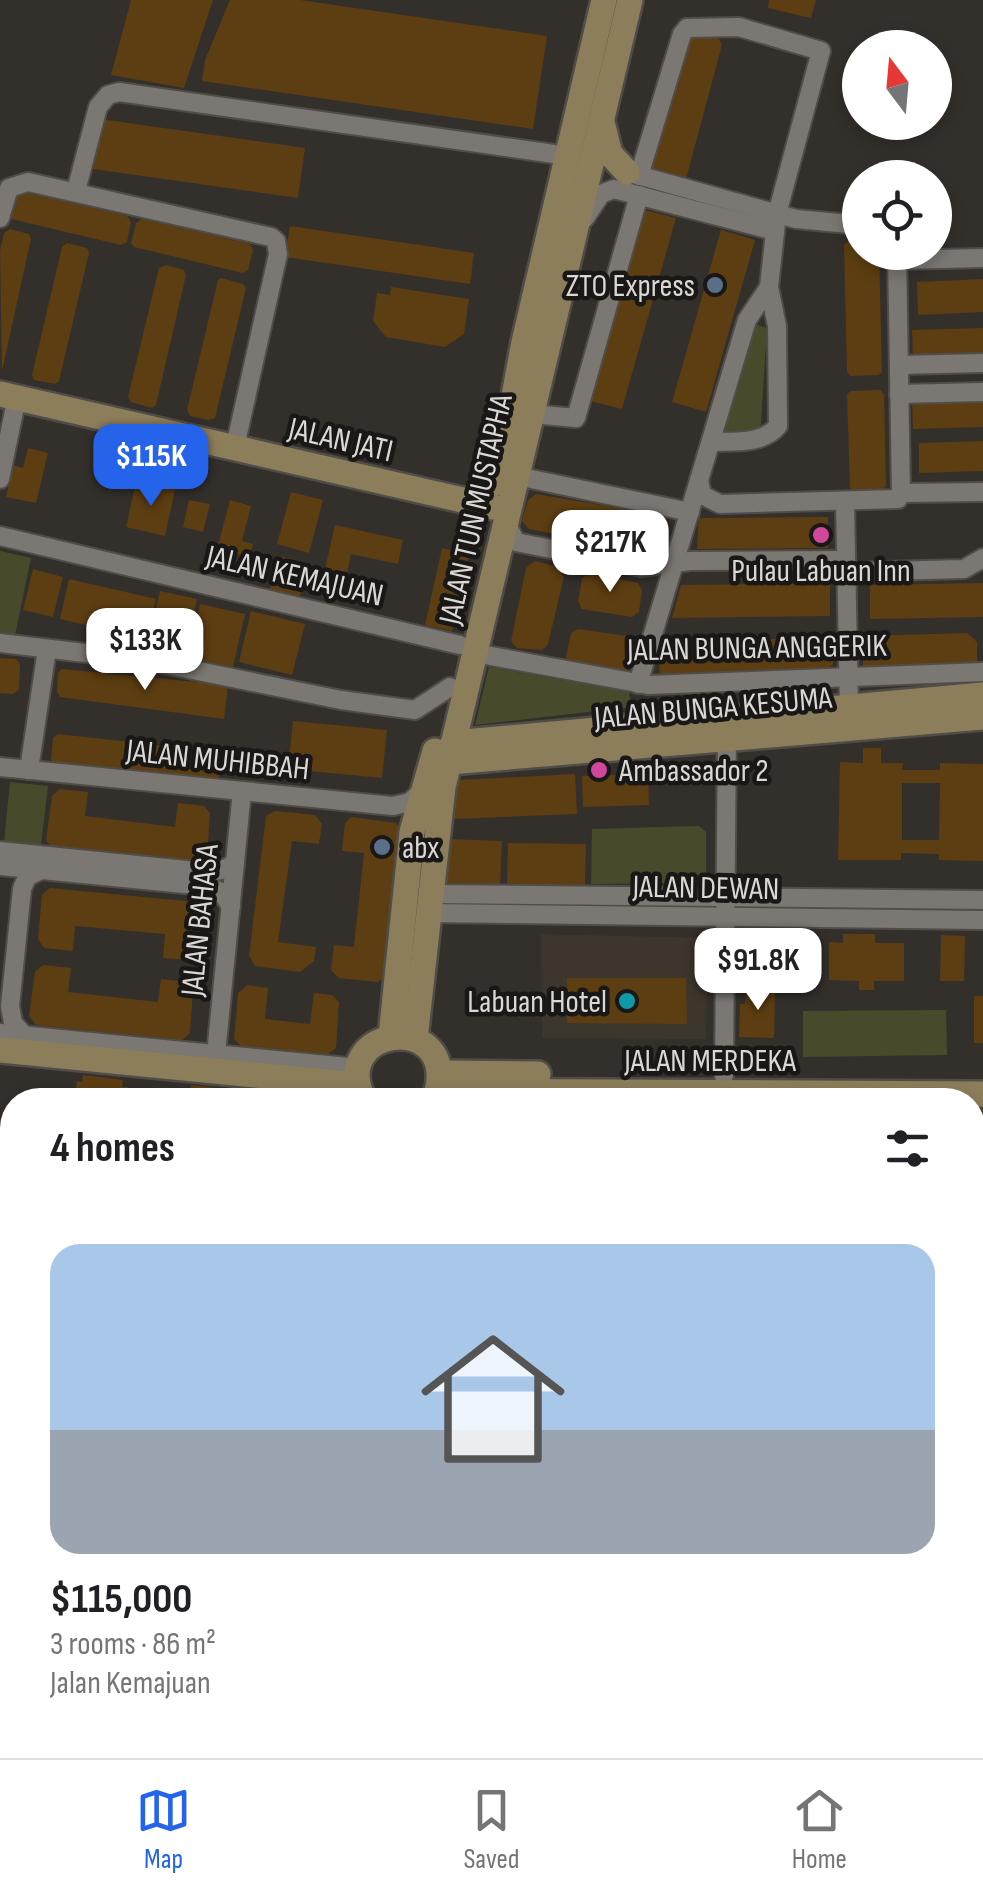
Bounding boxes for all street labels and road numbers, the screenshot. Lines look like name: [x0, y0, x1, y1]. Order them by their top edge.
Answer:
street label: JALAN TUN MUSTAPHA: [431, 390, 522, 629]
street label: JALAN JATI: [284, 409, 397, 471]
street label: JALAN KEMAJUAN: [201, 537, 387, 616]
street label: JALAN BUNGA ANGGERIK: [626, 627, 888, 670]
street label: JALAN BUNGA KESUMA: [592, 679, 834, 738]
street label: JALAN MUHIBBAH: [124, 731, 311, 789]
street label: JALAN BAHASA: [173, 842, 228, 999]
street label: JALAN DEWAN: [631, 868, 780, 909]
street label: JALAN MERDEKA: [623, 1042, 796, 1081]

